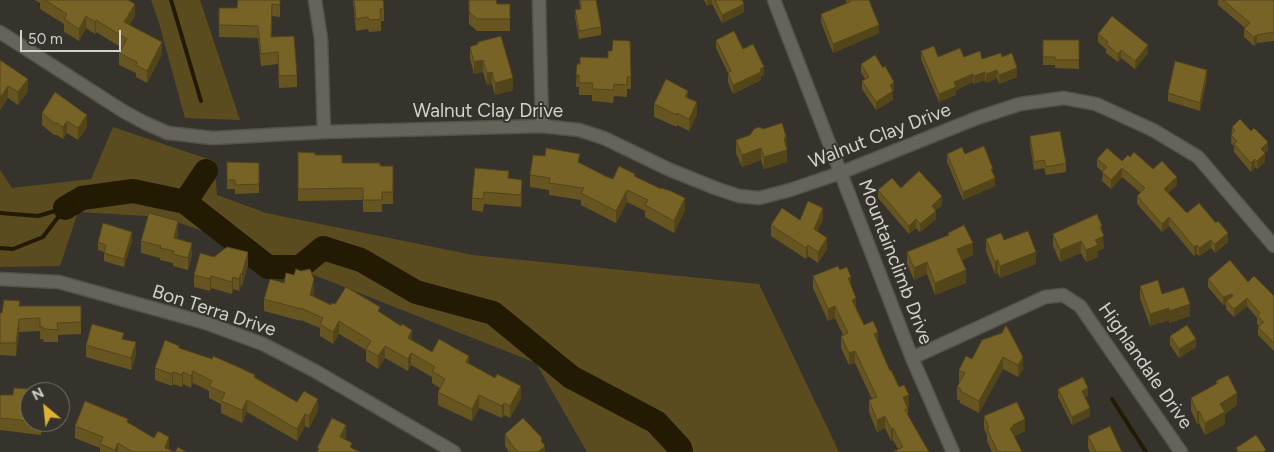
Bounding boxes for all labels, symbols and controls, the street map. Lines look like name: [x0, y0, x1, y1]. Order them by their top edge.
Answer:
scale bar: [22, 20, 124, 52]
text: 50 m: [28, 30, 63, 48]
street label: Walnut Clay Drive: [806, 98, 954, 174]
street label: Walnut Clay Drive: [413, 100, 563, 122]
street label: Mountainclimb Drive: [853, 176, 937, 348]
street label: Bon Terra Drive: [149, 280, 279, 342]
street label: Highlandale Drive: [1093, 298, 1197, 434]
north arrow: [20, 382, 70, 432]
text: N: [29, 384, 47, 404]

